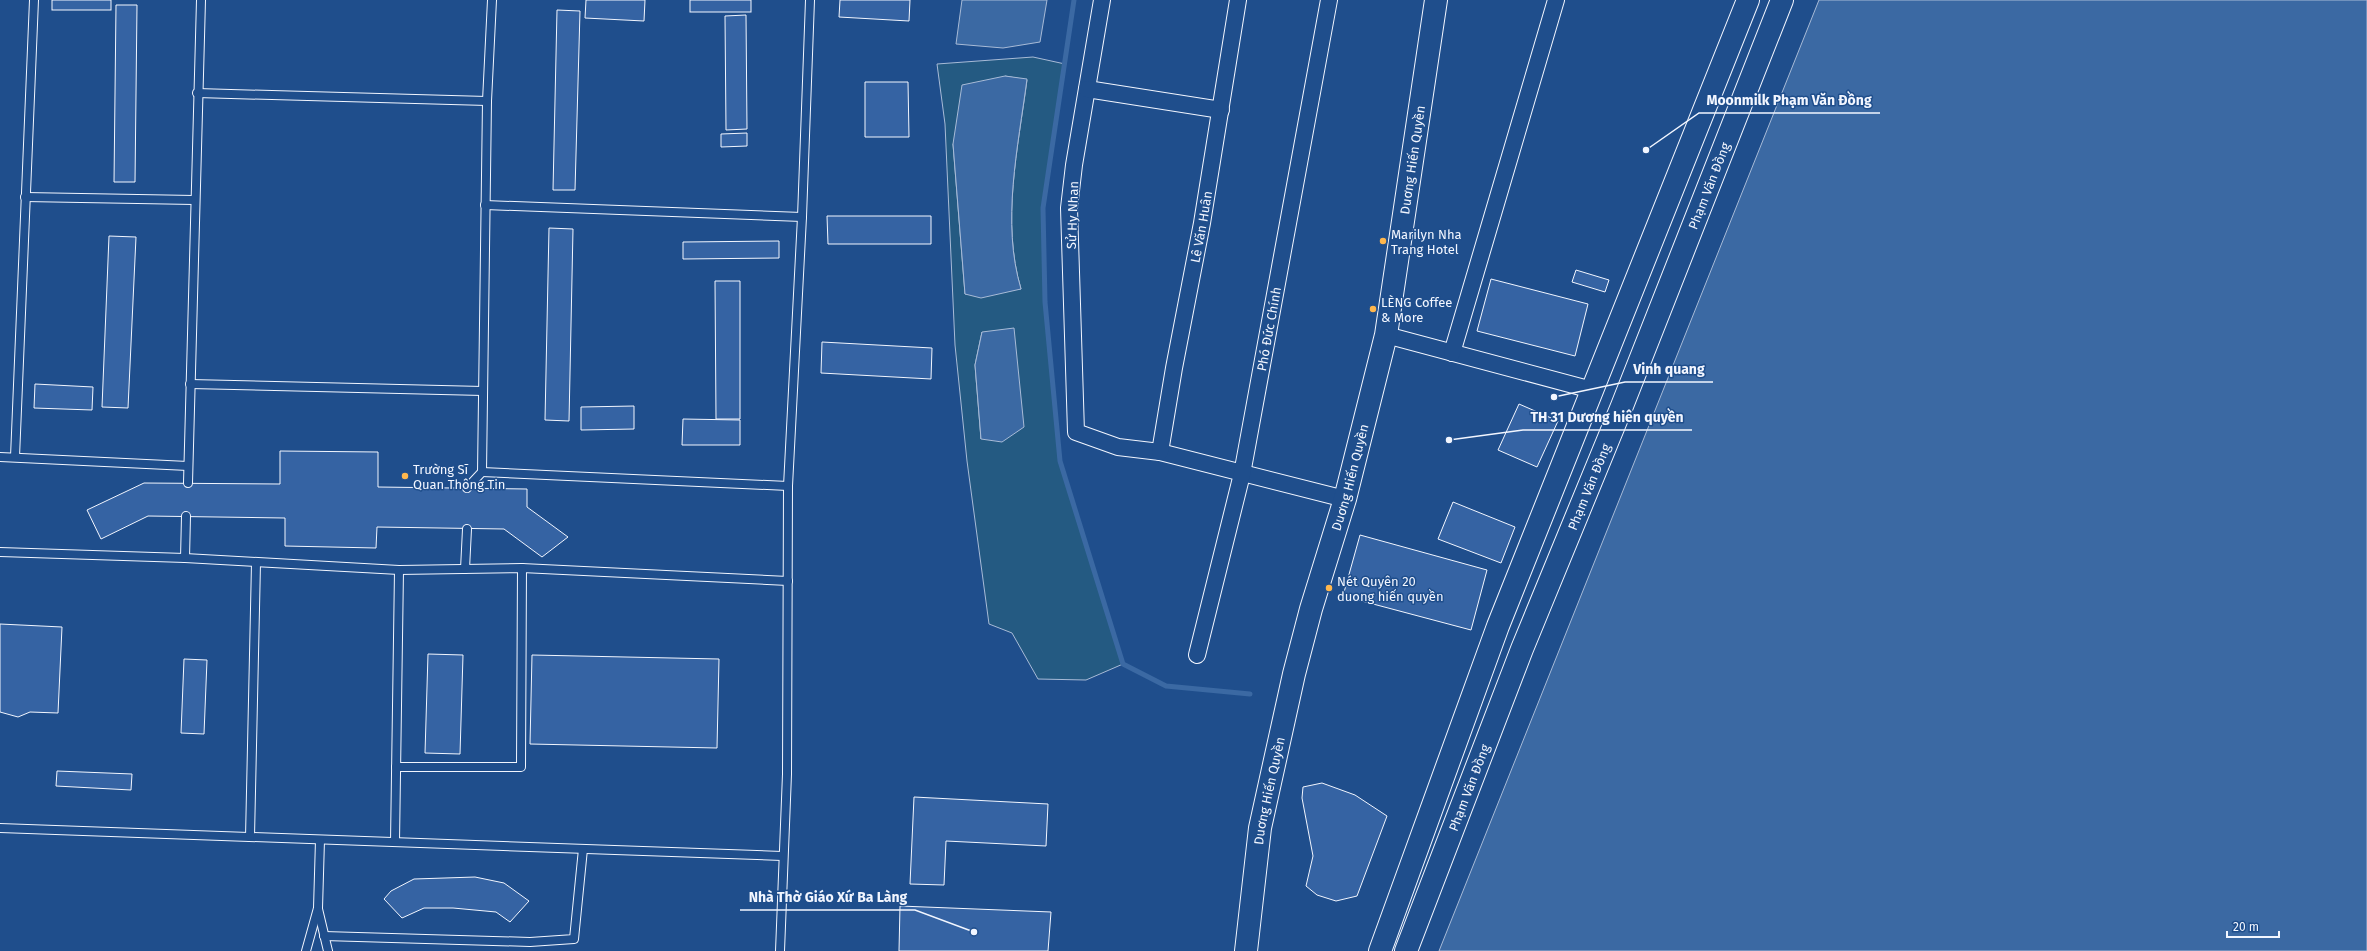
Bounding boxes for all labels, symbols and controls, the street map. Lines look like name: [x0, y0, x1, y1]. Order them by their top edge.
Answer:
callout: Moonmilk Phạm Văn Đồng: [1699, 87, 1880, 113]
text: Moonmilk Phạm Văn Đồng: [1706, 90, 1872, 109]
street label: Duơng Hiến Quyền: [1397, 104, 1428, 215]
street label: Phạm Văn Đồng: [1685, 140, 1733, 231]
street label: Sử Hy Nhan: [1064, 181, 1081, 249]
street label: Lê Văn Huân: [1188, 190, 1215, 264]
place label: Marilyn Nha Trang Hotel: [1391, 227, 1462, 257]
marker: Marilyn Nha Trang Hotel: [1378, 236, 1388, 246]
street label: Phó Đức Chính: [1254, 286, 1284, 372]
place label: LÈNG Coffee & More: [1381, 295, 1452, 325]
marker: LÈNG Coffee & More: [1368, 304, 1378, 314]
callout: Vinh quang: [1625, 356, 1713, 382]
text: Vinh quang: [1632, 361, 1705, 378]
callout: TH 31 Dương hiên quyền: [1523, 404, 1692, 430]
text: TH 31 Dương hiên quyền: [1530, 407, 1684, 426]
street label: Duơng Hiến Quyền: [1329, 422, 1371, 533]
street label: Phạm Văn Đồng: [1565, 441, 1614, 532]
place label: Trường Sĩ Quan Thông Tin: [413, 462, 505, 492]
marker: Trường Sĩ Quan Thông Tin: [400, 471, 410, 481]
place label: Nét Quyên 20 duong hiến quyền: [1337, 574, 1444, 604]
marker: Nét Quyên 20 duong hiến quyền: [1324, 583, 1334, 593]
street label: Duơng Hiến Quyền: [1251, 736, 1288, 846]
street label: Phạm Văn Đồng: [1446, 742, 1493, 833]
callout: Nhà Thờ Giáo Xứ Ba Làng: [740, 884, 915, 910]
text: Nhà Thờ Giáo Xứ Ba Làng: [749, 889, 908, 906]
scale bar: [2227, 913, 2279, 939]
text: 20 m: [2233, 920, 2259, 934]

